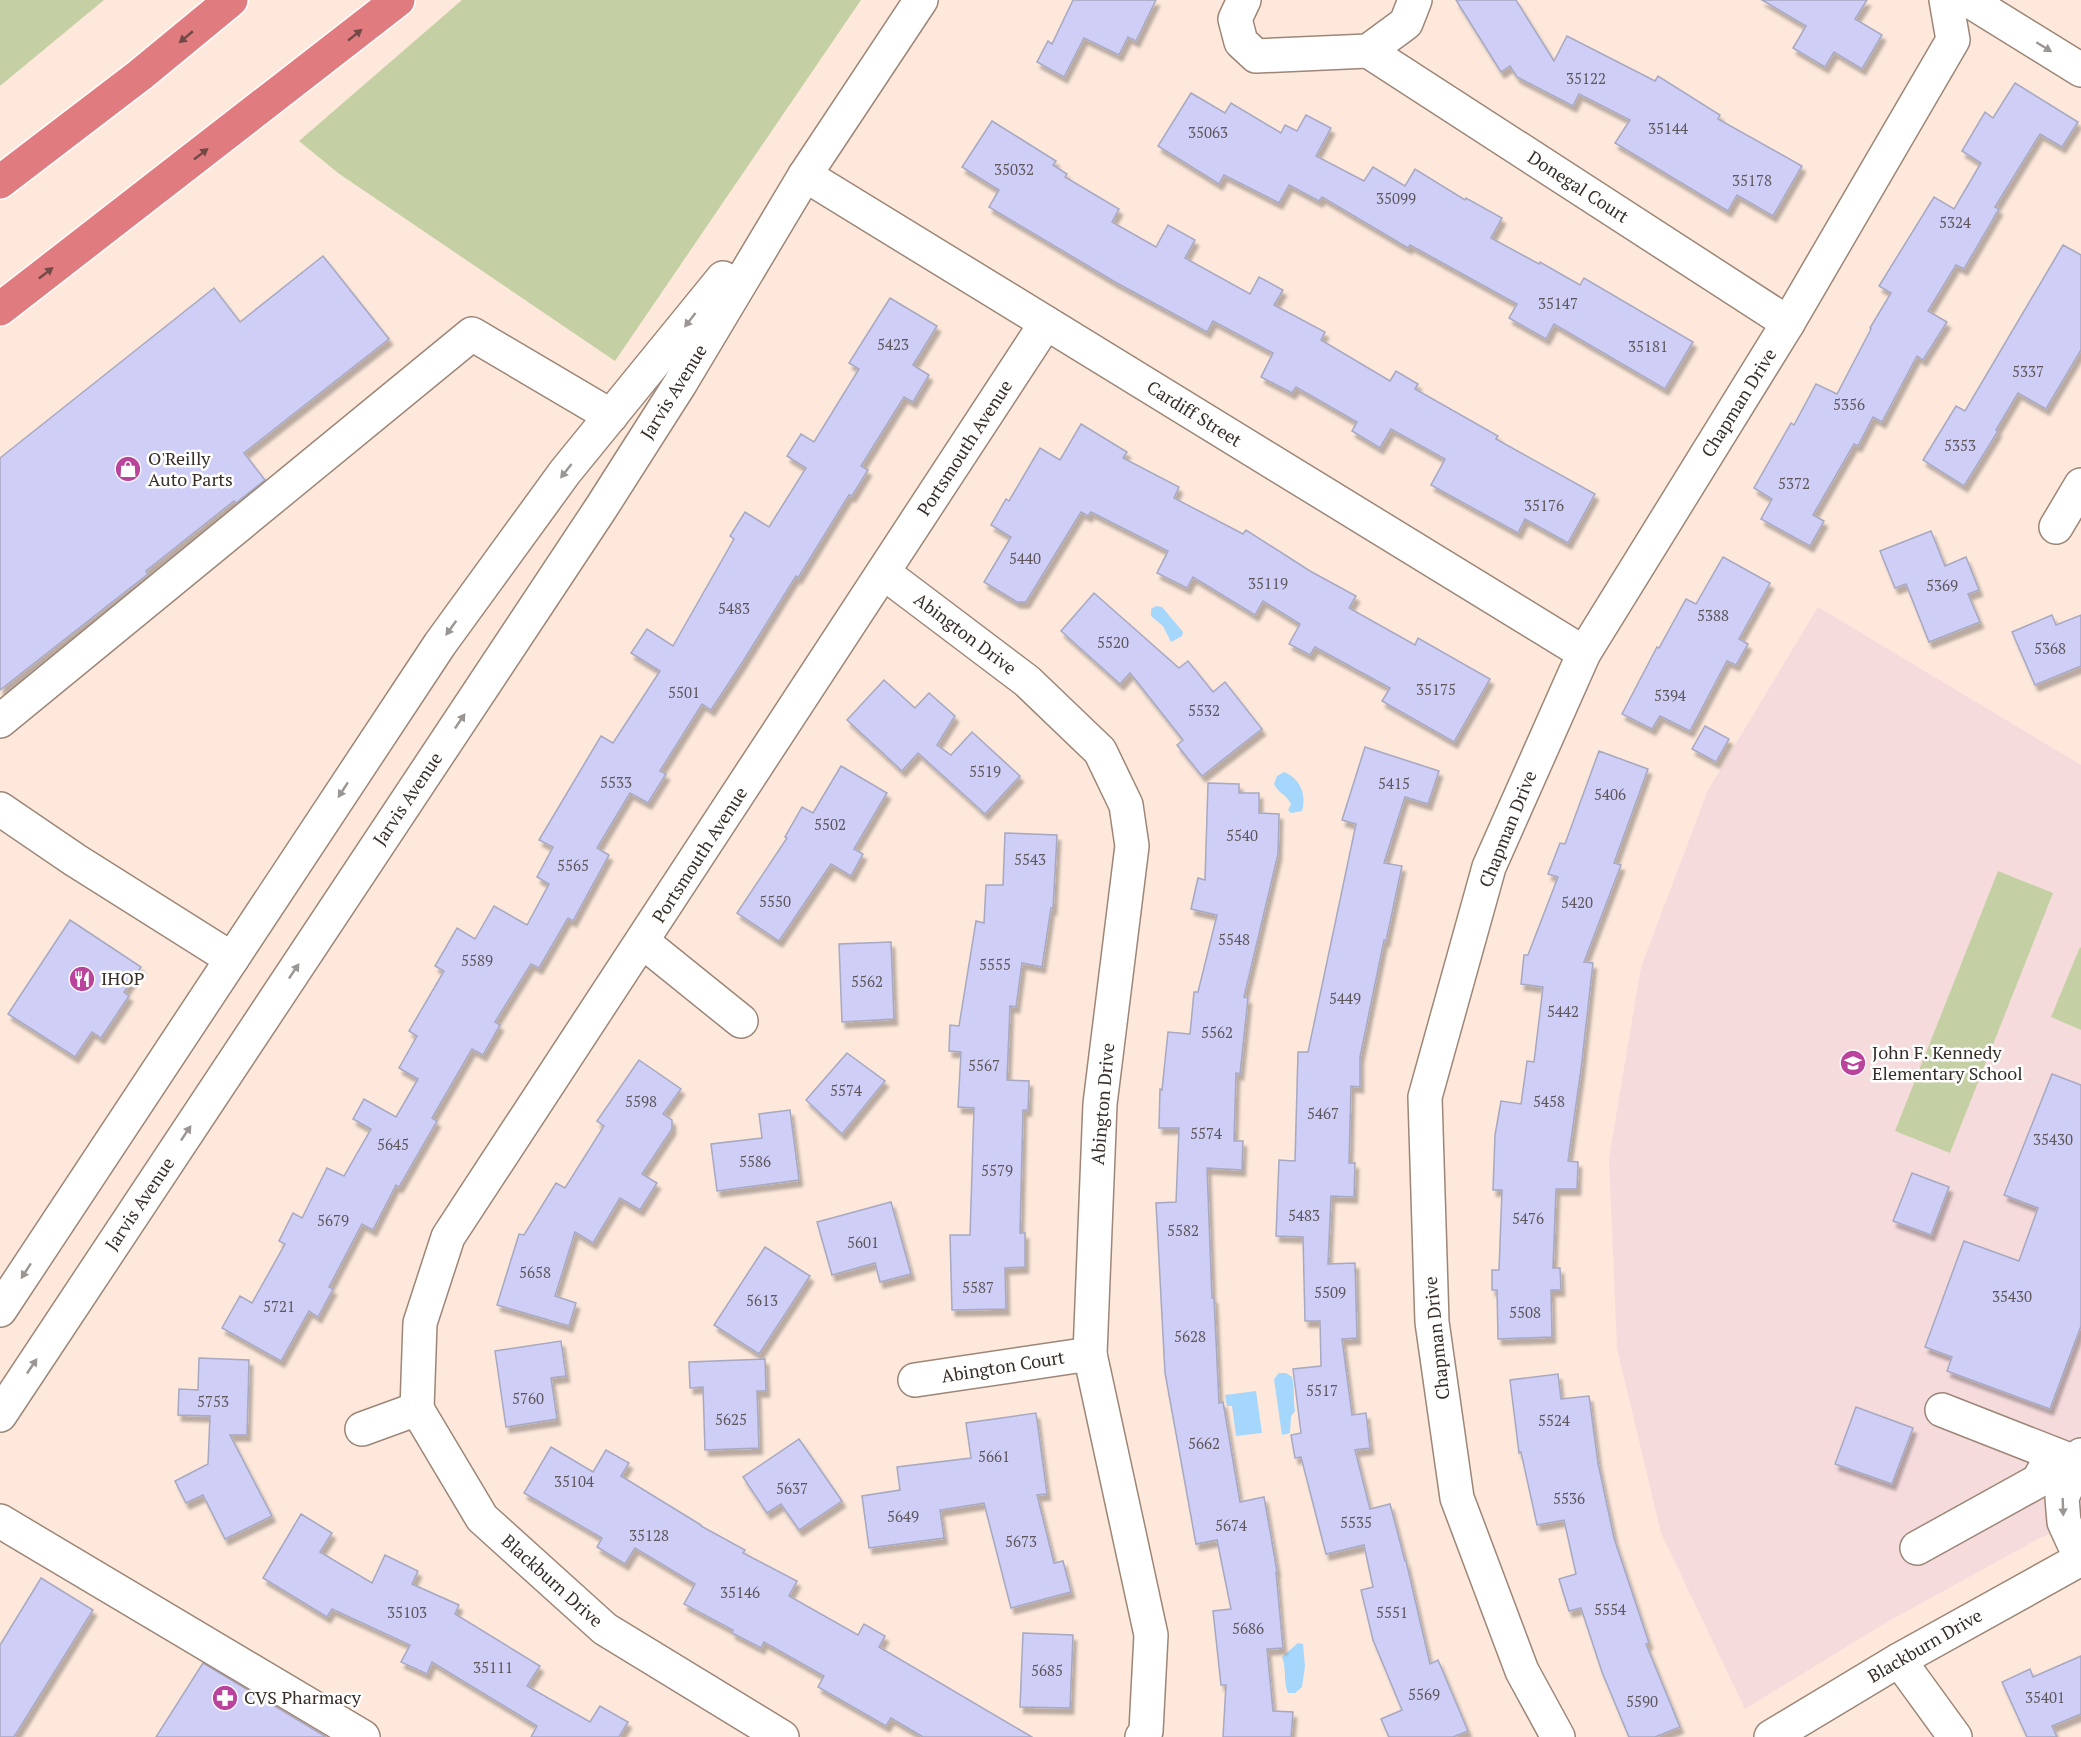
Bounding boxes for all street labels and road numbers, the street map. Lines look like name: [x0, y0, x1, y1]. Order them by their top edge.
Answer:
street label: Donegal Court: [1523, 145, 1634, 228]
street label: Jarvis Avenue: [634, 339, 712, 444]
street label: Chapman Drive: [1695, 344, 1781, 461]
street label: Cardiff Street: [1142, 374, 1247, 452]
street label: Portsmouth Avenue: [911, 375, 1017, 520]
street label: Abington Drive: [910, 587, 1022, 680]
street label: Jarvis Avenue: [367, 747, 447, 850]
street label: Chapman Drive: [1473, 767, 1541, 891]
street label: Portsmouth Avenue: [646, 782, 752, 927]
street label: Abington Drive: [1085, 1042, 1119, 1166]
street label: Jarvis Avenue: [99, 1152, 179, 1255]
street label: Chapman Drive: [1418, 1275, 1454, 1401]
street label: Abington Court: [940, 1344, 1066, 1388]
street label: Blackburn Drive: [497, 1528, 608, 1632]
street label: Blackburn Drive: [1863, 1603, 1986, 1688]

